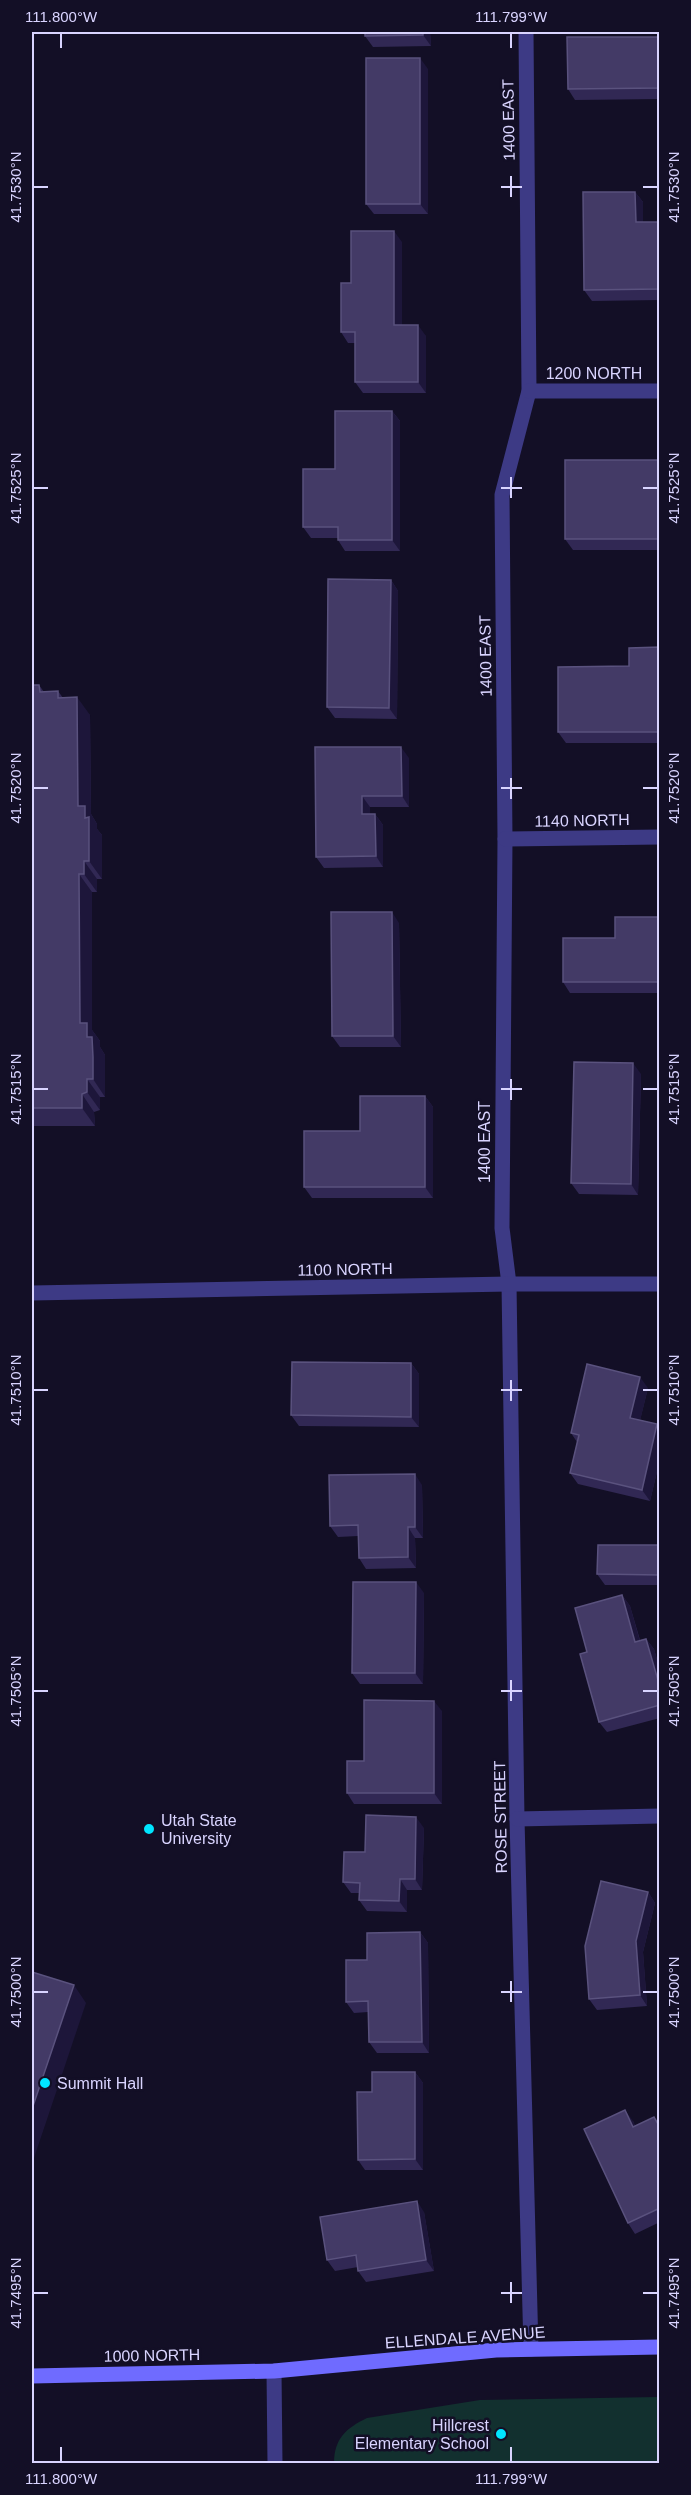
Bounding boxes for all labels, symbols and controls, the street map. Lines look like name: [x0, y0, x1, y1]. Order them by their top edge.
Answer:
text: 111.800°W: [25, 8, 98, 25]
text: 111.799°W: [475, 8, 548, 25]
street label: 1400 EAST: [499, 79, 518, 161]
text: 41.7530°N: [7, 151, 24, 223]
text: 41.7530°N: [665, 151, 682, 223]
street label: 1200 NORTH: [546, 365, 642, 382]
text: 41.7525°N: [7, 452, 24, 524]
text: 41.7525°N: [665, 452, 682, 524]
street label: 1400 EAST: [476, 615, 495, 697]
text: 41.7520°N: [7, 752, 24, 824]
text: 41.7520°N: [665, 752, 682, 824]
street label: 1140 NORTH: [534, 811, 630, 830]
text: 41.7515°N: [7, 1053, 24, 1125]
text: 41.7515°N: [665, 1053, 682, 1125]
street label: 1400 EAST: [476, 1101, 493, 1183]
street label: 1100 NORTH: [297, 1260, 393, 1279]
text: 41.7510°N: [7, 1354, 24, 1426]
text: 41.7510°N: [665, 1354, 682, 1426]
text: 41.7505°N: [7, 1655, 24, 1727]
text: 41.7505°N: [665, 1655, 682, 1727]
street label: ROSE STREET: [491, 1760, 510, 1874]
place label: Utah State University: [161, 1812, 237, 1847]
marker: Utah State University: [142, 1822, 156, 1836]
text: 41.7500°N: [7, 1956, 24, 2028]
text: 41.7500°N: [665, 1956, 682, 2028]
place label: Summit Hall: [57, 2075, 143, 2092]
marker: Summit Hall: [38, 2076, 52, 2090]
text: 41.7495°N: [7, 2257, 24, 2329]
text: 41.7495°N: [665, 2257, 682, 2329]
street label: ELLENDALE AVENUE: [384, 2323, 546, 2352]
street label: 1000 NORTH: [104, 2346, 200, 2365]
place label: Hillcrest Elementary School: [355, 2417, 490, 2452]
marker: Hillcrest Elementary School: [494, 2427, 508, 2441]
text: 111.800°W: [25, 2470, 98, 2487]
text: 111.799°W: [475, 2470, 548, 2487]

